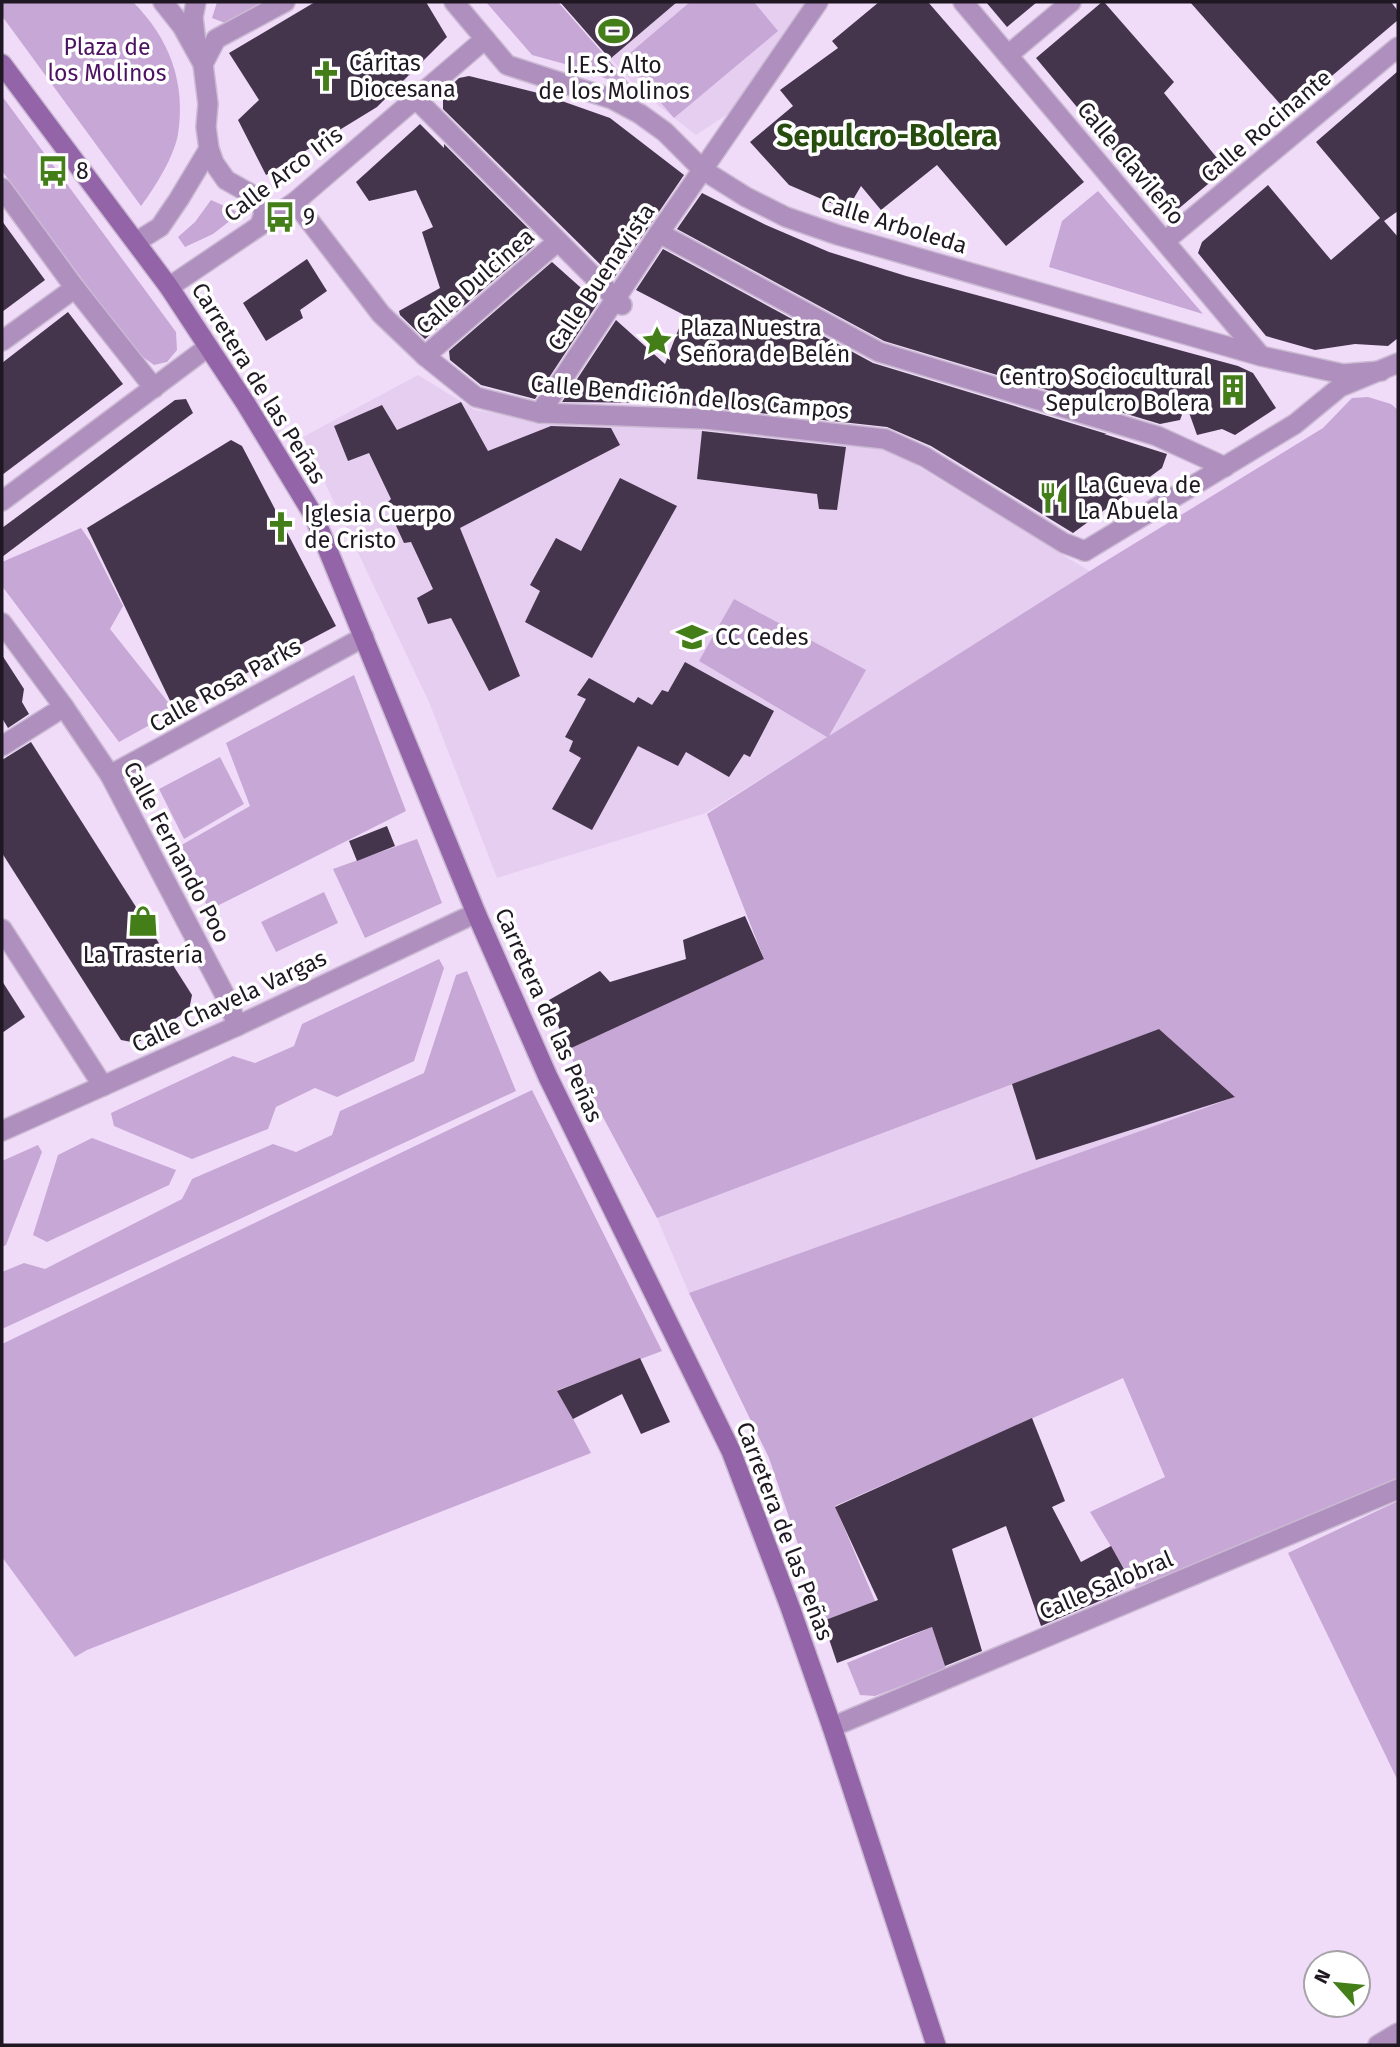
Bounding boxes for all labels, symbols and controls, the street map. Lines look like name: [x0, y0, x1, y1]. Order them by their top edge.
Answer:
sports icon: I.E.S. Alto de los Molinos: [597, 14, 631, 48]
park label: Plaza de los Molinos: [47, 33, 167, 87]
place label: Cáritas Diocesana: [349, 49, 456, 103]
place label: I.E.S. Alto de los Molinos: [538, 51, 690, 105]
church icon: Cáritas Diocesana: [309, 59, 343, 93]
street label: Calle Rocinante: [1195, 63, 1337, 189]
street label: Calle Clavileño: [1071, 96, 1191, 230]
district label: Sepulcro-Bolera: [776, 118, 998, 154]
street label: Calle Arco Iris: [218, 120, 348, 228]
bus stop icon: 8: [36, 154, 70, 188]
place label: 8: [76, 157, 89, 185]
street label: Calle Arboleda: [817, 188, 971, 260]
street label: Calle Buenavista: [541, 198, 661, 356]
bus stop icon: 9: [263, 200, 297, 234]
place label: 9: [303, 203, 315, 231]
street label: Calle Dulcinea: [410, 222, 540, 340]
street label: Carretera de las Peñas: [186, 277, 332, 489]
place label: Plaza Nuestra Señora de Belén: [680, 314, 850, 368]
place icon: Plaza Nuestra Señora de Belén: [640, 324, 674, 358]
place label: Centro Sociocultural Sepulcro Bolera: [999, 363, 1210, 417]
street label: Calle Bendición de los Campos: [530, 369, 850, 425]
building icon: Centro Sociocultural Sepulcro Bolera: [1216, 373, 1250, 407]
place label: La Cueva de La Abuela: [1077, 471, 1201, 525]
restaurant icon: La Cueva de La Abuela: [1037, 481, 1071, 515]
place label: Iglesia Cuerpo de Cristo: [304, 500, 452, 554]
church icon: Iglesia Cuerpo de Cristo: [264, 510, 298, 544]
school or university icon: CC Cedes: [675, 620, 709, 654]
place label: CC Cedes: [715, 623, 808, 651]
street label: Calle Rosa Parks: [144, 632, 306, 738]
street label: Calle Fernando Poo: [117, 757, 237, 947]
street label: Carretera de las Peñas: [489, 903, 609, 1127]
shop icon: La Trastería: [126, 904, 160, 938]
place label: La Trastería: [83, 941, 203, 969]
street label: Calle Chavela Vargas: [127, 944, 331, 1058]
street label: Carretera de las Peñas: [730, 1418, 840, 1644]
street label: Calle Salobral: [1035, 1544, 1177, 1626]
north arrow: [1302, 1949, 1372, 2019]
text: N: [1309, 1966, 1335, 1987]

